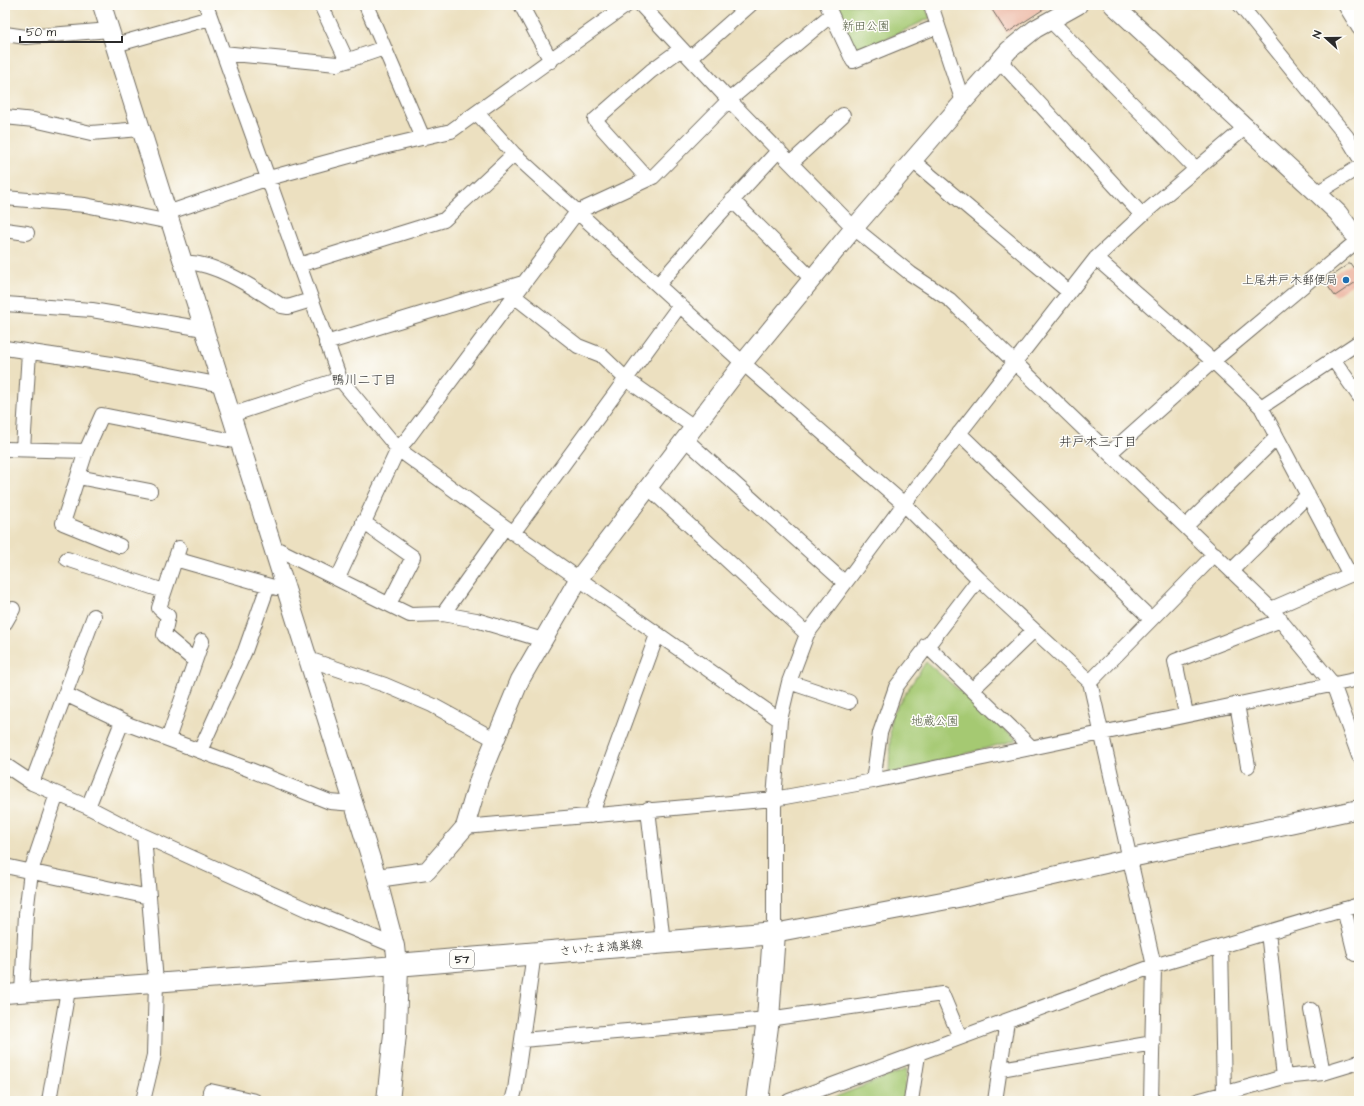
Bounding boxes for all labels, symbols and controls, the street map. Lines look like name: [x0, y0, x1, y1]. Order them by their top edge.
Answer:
scale bar: [20, 18, 122, 44]
park label: 新田公園: [842, 18, 890, 35]
north arrow: [1306, 18, 1346, 58]
text: 50 m: [26, 24, 57, 41]
text: N: [1309, 29, 1325, 41]
place label: 上尾井戸木郵便局: [1242, 272, 1338, 289]
marker: 上尾井戸木郵便局: [1341, 275, 1351, 285]
district label: 鴨川二丁目: [331, 371, 397, 389]
district label: 井戸木三丁目: [1059, 433, 1137, 451]
park label: 地蔵公園: [911, 713, 959, 730]
street label: さいたま鴻巣線: [559, 936, 643, 960]
road number: 57: [450, 950, 474, 968]

